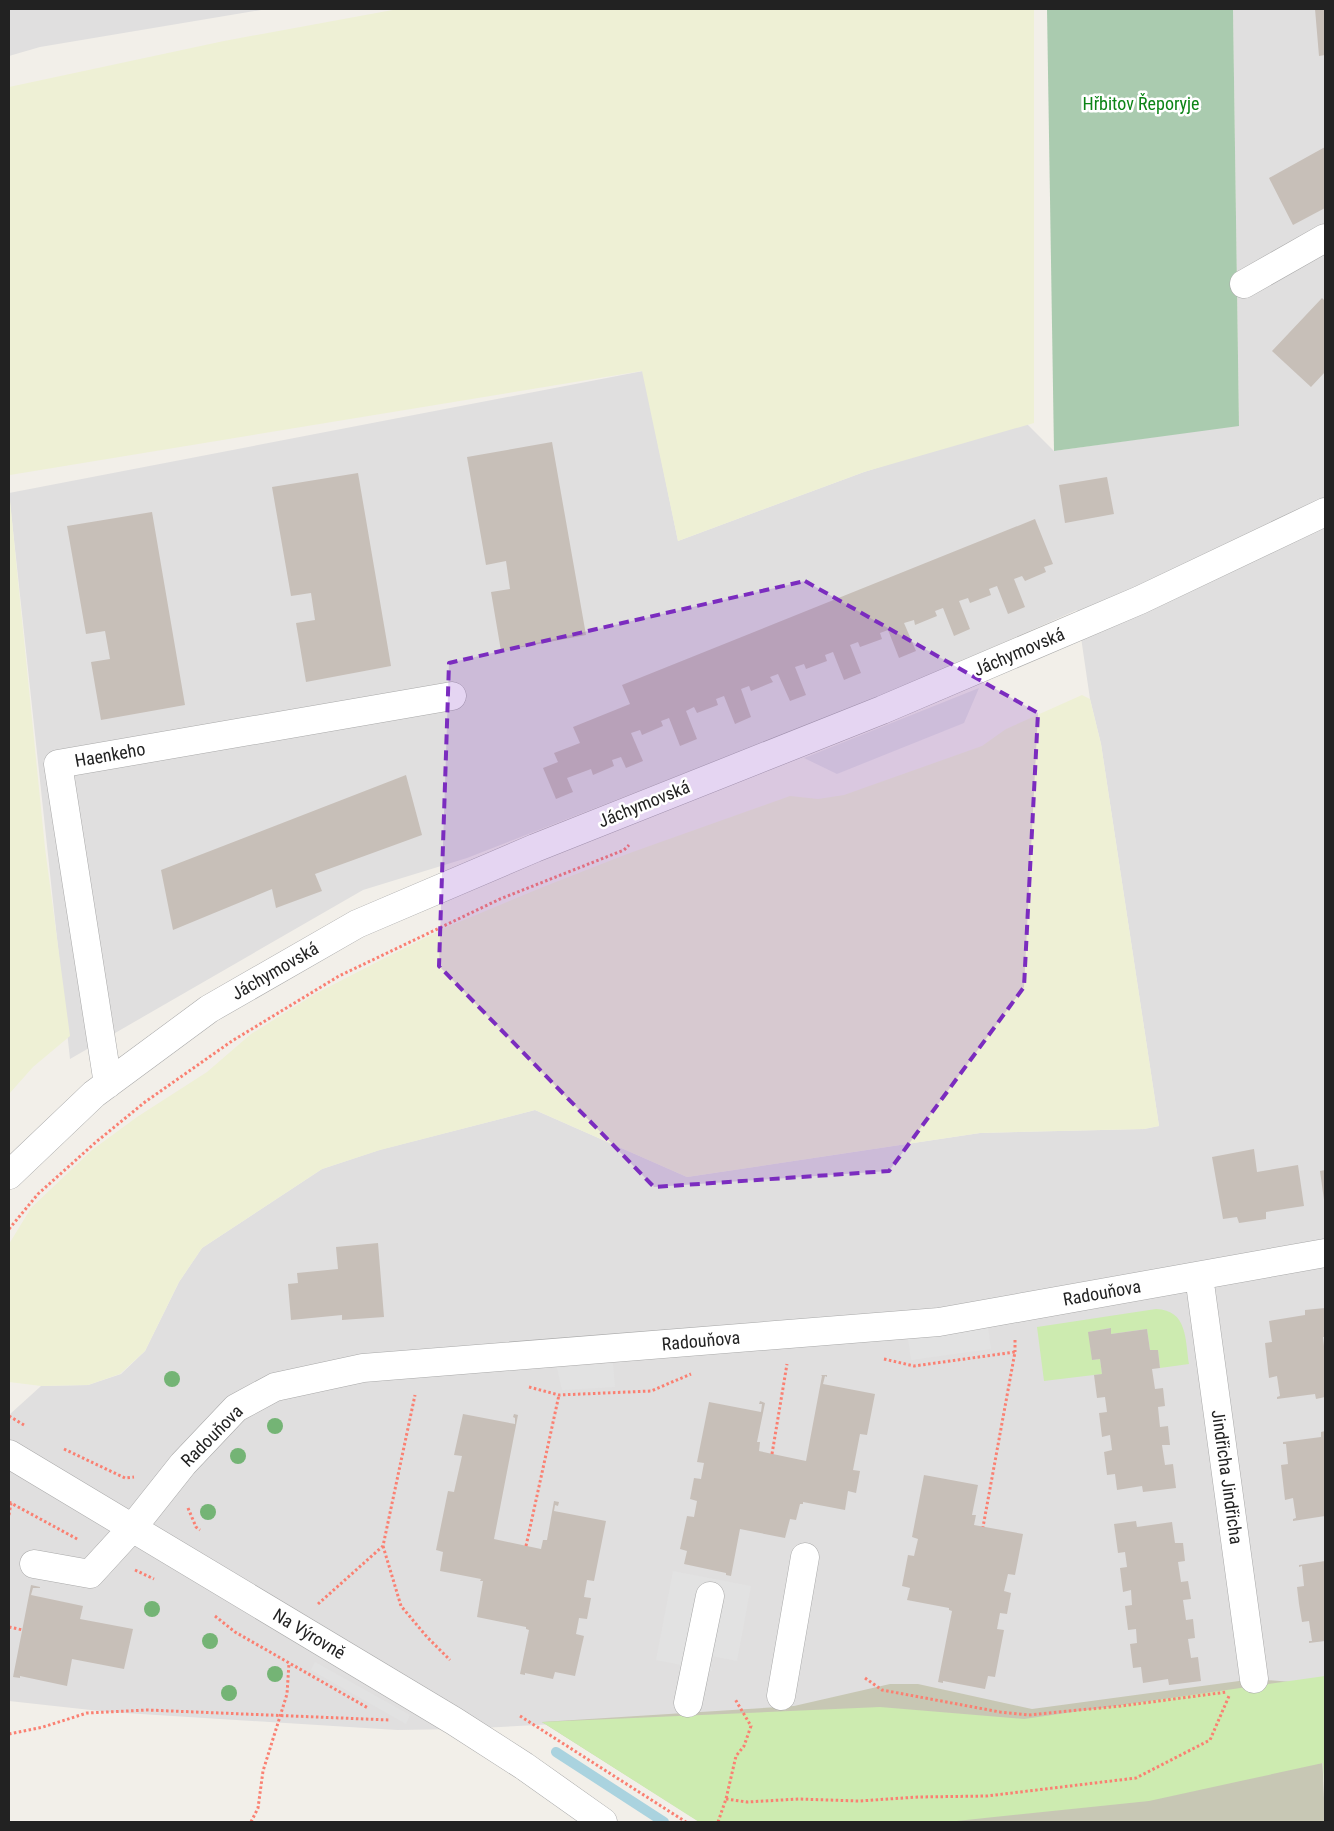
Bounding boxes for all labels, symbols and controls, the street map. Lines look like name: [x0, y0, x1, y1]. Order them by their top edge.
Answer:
park label: Hřbitov Řeporyje: [1082, 93, 1200, 114]
street label: Jáchymovská: [970, 623, 1068, 680]
street label: Haenkeho: [73, 738, 147, 771]
street label: Jáchymovská: [595, 776, 693, 831]
street label: Jáchymovská: [228, 937, 322, 1004]
street label: Radouňova: [1061, 1275, 1142, 1310]
street label: Radouňova: [661, 1327, 741, 1354]
street label: Radouňova: [176, 1400, 247, 1471]
street label: Jindřicha Jindřicha: [1208, 1408, 1247, 1546]
street label: Na Výrovně: [269, 1604, 349, 1663]

